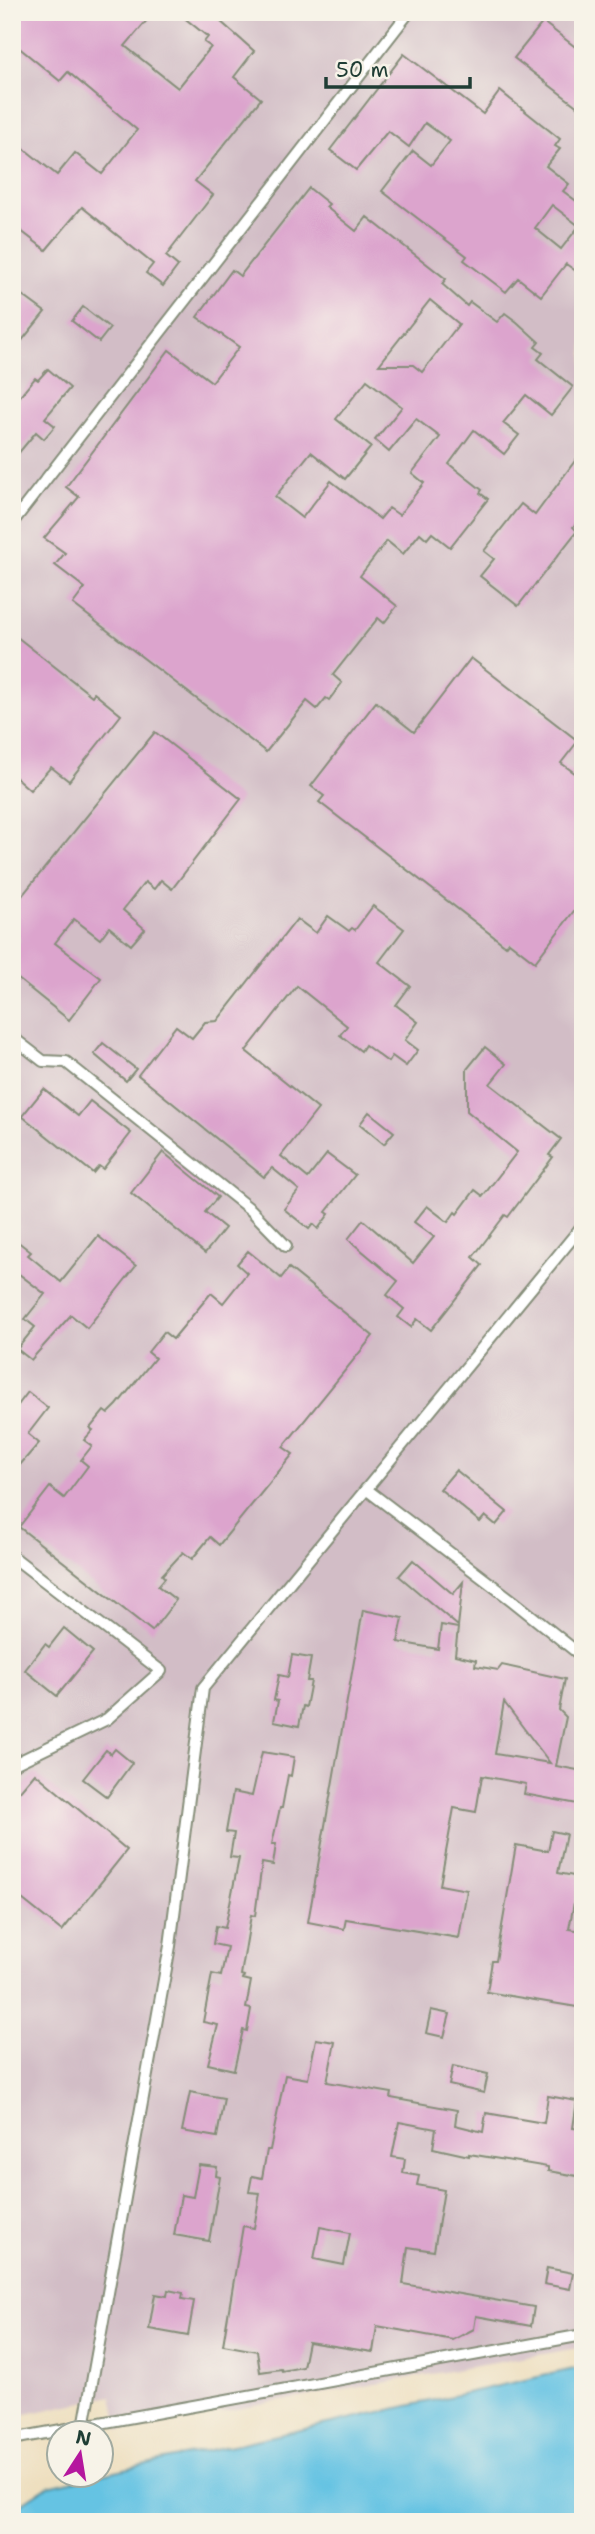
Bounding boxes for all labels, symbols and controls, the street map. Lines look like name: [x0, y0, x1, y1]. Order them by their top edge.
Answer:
scale bar: [326, 46, 469, 90]
text: 50 m: [336, 56, 389, 84]
north arrow: [46, 2418, 116, 2488]
text: N: [73, 2424, 93, 2452]

